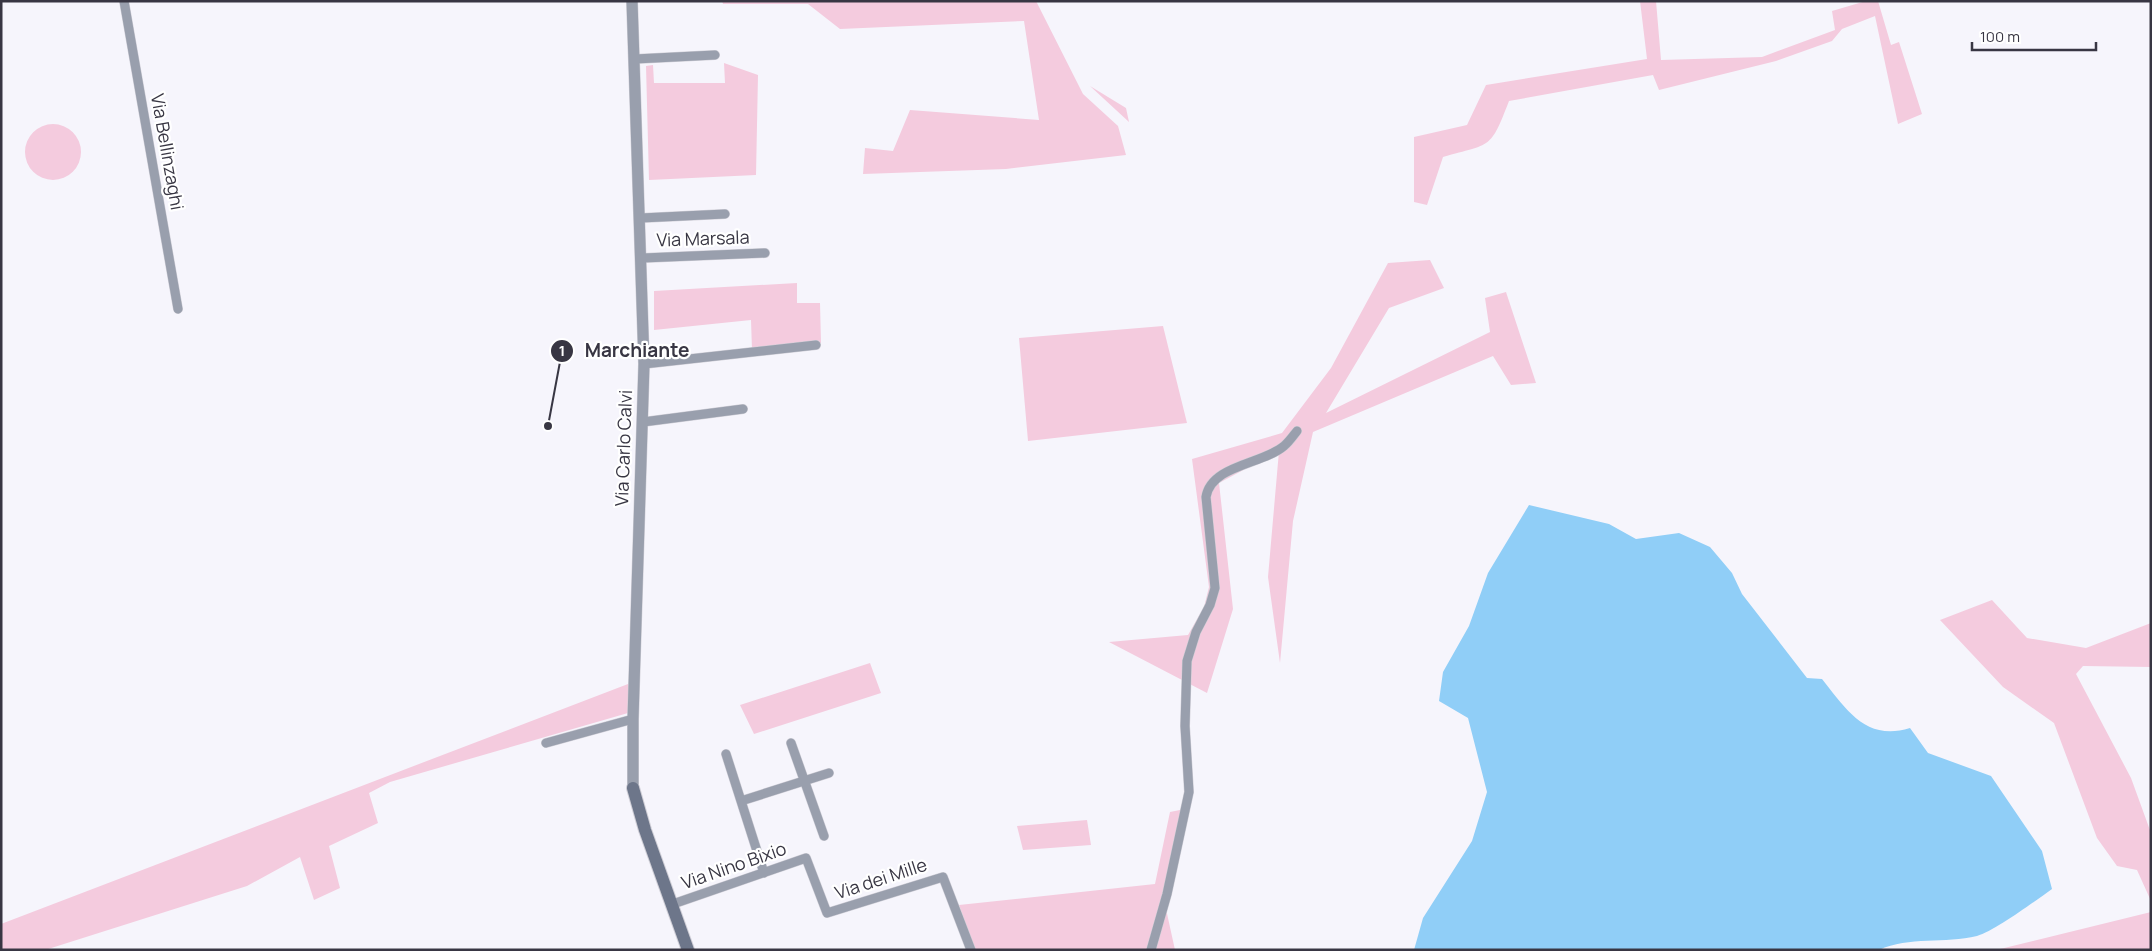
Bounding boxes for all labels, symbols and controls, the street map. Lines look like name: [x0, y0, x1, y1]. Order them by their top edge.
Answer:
scale bar: [1972, 20, 2096, 52]
text: 100 m: [1980, 26, 2020, 47]
street label: Via Bellinzaghi: [146, 92, 190, 212]
street label: Via Marsala: [656, 224, 750, 252]
callout: Marchiante: [550, 334, 699, 368]
text: Marchiante: [585, 337, 689, 363]
text: 1: [559, 340, 565, 361]
street label: Via Carlo Calvi: [609, 389, 637, 507]
street label: Via Nino Bixio: [678, 836, 789, 894]
street label: Via dei Mille: [832, 852, 930, 904]

